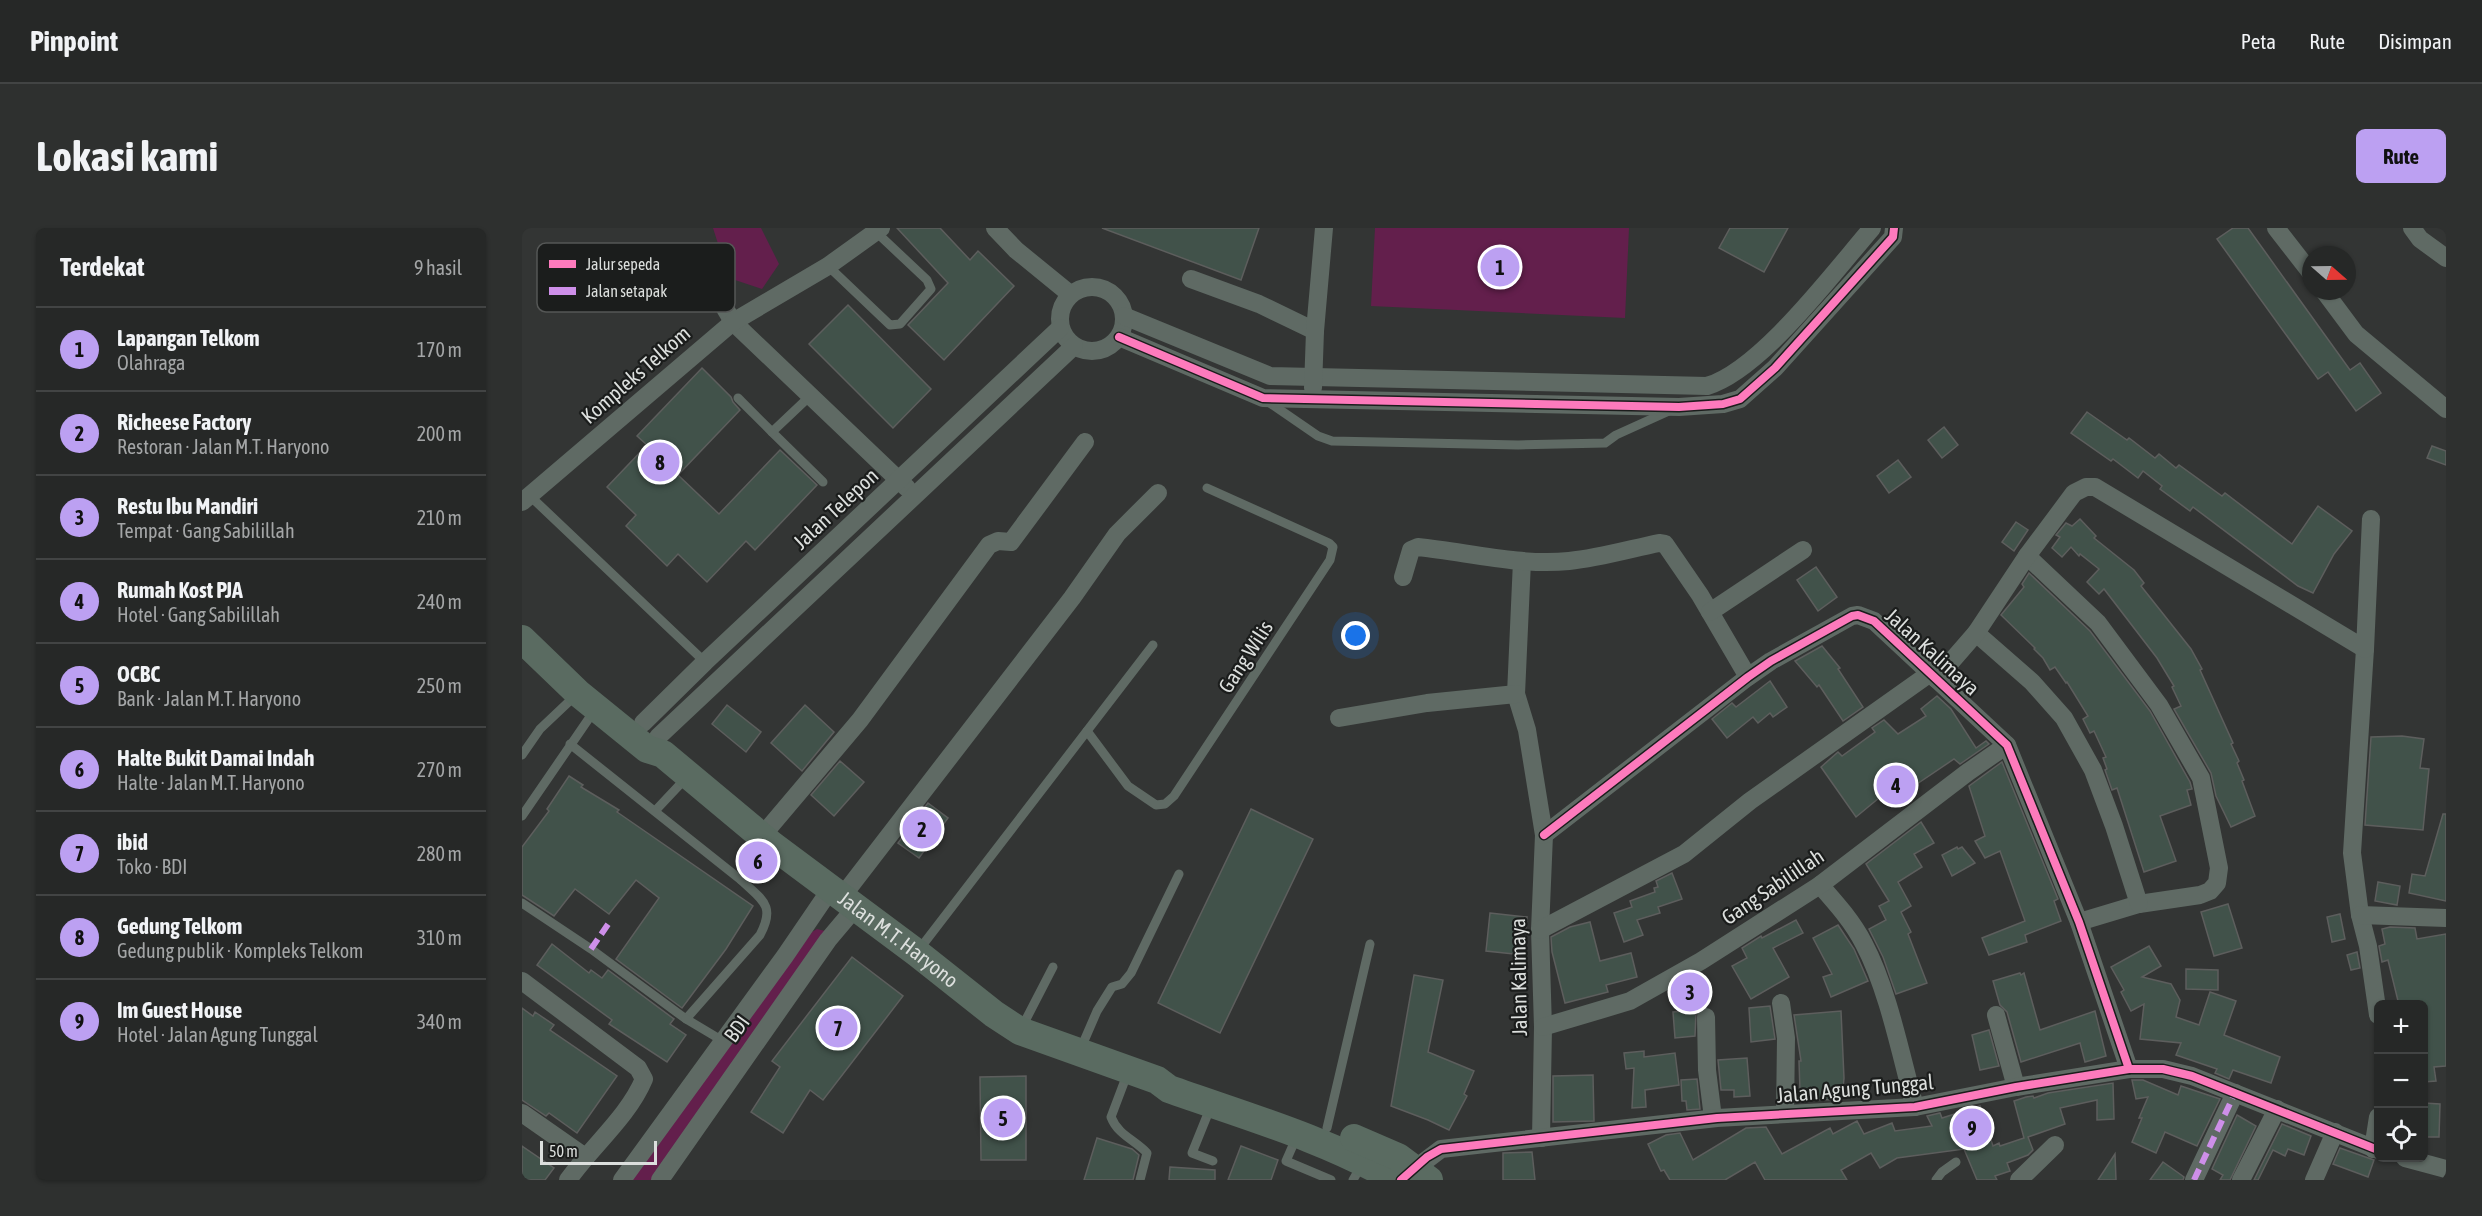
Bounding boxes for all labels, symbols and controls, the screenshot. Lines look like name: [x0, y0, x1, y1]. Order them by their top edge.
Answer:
text: Pinpoint: [30, 25, 118, 57]
text: Peta: [2241, 29, 2276, 53]
text: Rute: [2309, 29, 2345, 53]
text: Disimpan: [2378, 29, 2452, 53]
button: Rute: [2356, 129, 2446, 183]
text: Lokasi kami: [36, 132, 218, 180]
legend: [537, 243, 735, 312]
pin: 1: [1480, 244, 1520, 290]
north arrow: [2302, 246, 2356, 300]
text: Terdekat: [60, 252, 144, 282]
text: Jalur sepeda: [586, 255, 660, 274]
text: 9 hasil: [414, 256, 462, 279]
text: Jalan setapak: [586, 282, 667, 301]
street label: Kompleks Telkom: [576, 321, 695, 428]
text: Lapangan Telkom: [117, 325, 260, 351]
text: 1: [75, 338, 84, 361]
text: 170 m: [417, 338, 462, 361]
text: Olahraga: [117, 351, 185, 374]
text: Richeese Factory: [117, 409, 251, 435]
text: 2: [75, 422, 84, 445]
text: 200 m: [417, 422, 462, 445]
text: Restoran · Jalan M.T. Haryono: [117, 435, 330, 458]
pin: 8: [640, 440, 680, 484]
street label: Jalan Telepon: [788, 463, 883, 554]
text: Restu Ibu Mandiri: [117, 493, 258, 519]
text: 3: [75, 506, 84, 529]
text: 210 m: [417, 506, 462, 529]
text: Tempat · Gang Sabilillah: [117, 519, 295, 542]
text: Rumah Kost PJA: [117, 577, 243, 603]
text: 4: [75, 590, 84, 613]
text: 240 m: [417, 590, 462, 613]
text: Hotel · Gang Sabilillah: [117, 603, 280, 626]
street label: Jalan Kalimaya: [1881, 603, 1985, 700]
street label: Gang Wilis: [1213, 616, 1277, 697]
your location: [1341, 621, 1370, 650]
text: OCBC: [117, 661, 160, 687]
text: 5: [75, 674, 84, 697]
text: 250 m: [417, 674, 462, 697]
text: Bank · Jalan M.T. Haryono: [117, 687, 301, 710]
text: Halte Bukit Damai Indah: [117, 745, 314, 771]
text: 6: [75, 758, 84, 781]
text: 270 m: [417, 758, 462, 781]
pin: 4: [1876, 762, 1916, 808]
text: Halte · Jalan M.T. Haryono: [117, 771, 305, 794]
pin: 2: [902, 806, 942, 852]
text: ibid: [117, 829, 148, 855]
pin: 6: [738, 838, 778, 884]
text: 7: [75, 842, 84, 865]
text: 280 m: [417, 842, 462, 865]
street label: Gang Sabilillah: [1717, 843, 1828, 929]
text: Toko · BDI: [117, 855, 187, 878]
street label: Jalan M.T. Haryono: [834, 886, 963, 992]
text: Gedung Telkom: [117, 913, 242, 939]
street label: Jalan Kalimaya: [1505, 918, 1531, 1036]
text: 8: [75, 926, 84, 949]
text: 310 m: [417, 926, 462, 949]
text: Gedung publik · Kompleks Telkom: [117, 939, 363, 962]
pin: 3: [1670, 970, 1710, 1014]
text: Im Guest House: [117, 997, 242, 1023]
map controls: [2374, 1000, 2428, 1162]
button: +: [2374, 1000, 2428, 1054]
pin: 7: [818, 1006, 858, 1050]
text: 9: [75, 1010, 84, 1033]
text: 340 m: [417, 1010, 462, 1033]
street label: BDI: [719, 1010, 754, 1046]
text: Hotel · Jalan Agung Tunggal: [117, 1023, 318, 1046]
button: −: [2374, 1054, 2428, 1108]
street label: Jalan Agung Tunggal: [1775, 1069, 1935, 1107]
pin: 5: [984, 1096, 1022, 1140]
pin: 9: [1952, 1106, 1992, 1150]
button: locate: [2374, 1108, 2428, 1162]
scale bar: [540, 1138, 657, 1166]
text: 50 m: [549, 1142, 578, 1160]

